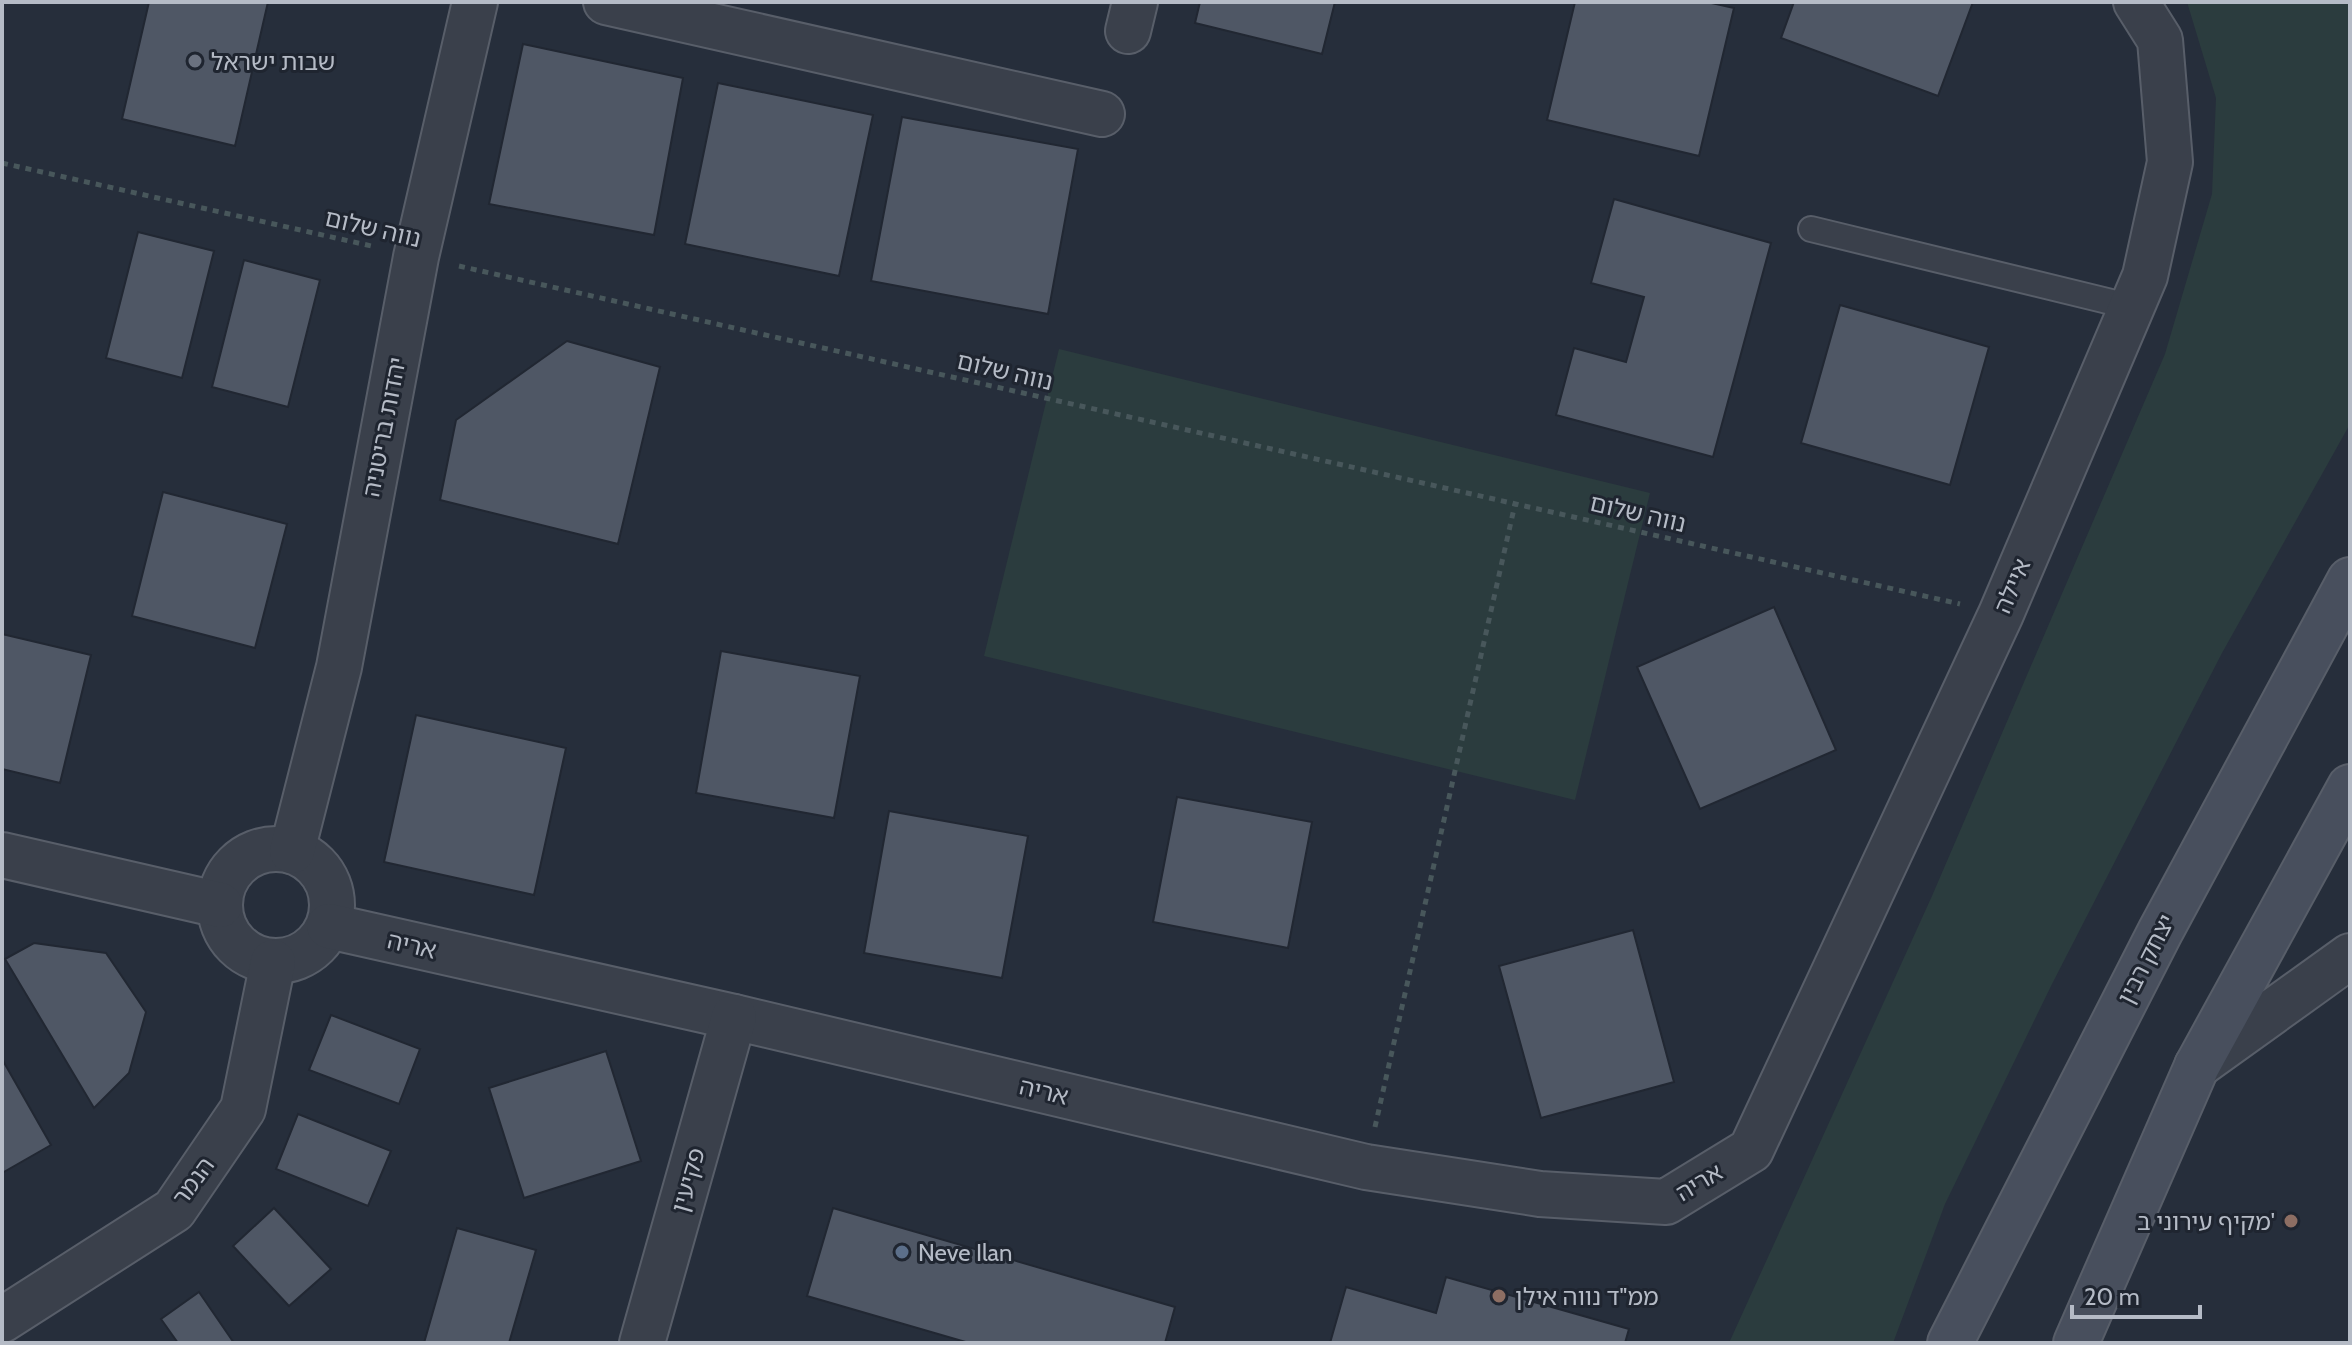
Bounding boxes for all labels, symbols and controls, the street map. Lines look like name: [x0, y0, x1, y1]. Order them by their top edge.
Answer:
place label: שבות ישראל: [211, 47, 335, 76]
marker: שבות ישראל: [186, 52, 204, 70]
street label: נווה שלום: [322, 203, 424, 253]
street label: נווה שלום: [954, 346, 1056, 396]
street label: יהדות בריטניה: [356, 355, 412, 499]
street label: נווה שלום: [1587, 488, 1689, 538]
street label: איילה: [1988, 554, 2036, 618]
street label: יצחק רבין: [2111, 909, 2181, 1009]
street label: אריה: [385, 925, 439, 965]
street label: אריה: [1017, 1071, 1071, 1111]
street label: פקיעין: [665, 1144, 711, 1216]
street label: הנמר: [166, 1151, 220, 1211]
street label: אריה: [1670, 1157, 1728, 1207]
place label: מקיף עירוני ב': [2137, 1207, 2275, 1236]
marker: מקיף עירוני ב': [2282, 1212, 2300, 1230]
place label: Neve Ilan: [918, 1238, 1013, 1267]
marker: Neve Ilan: [893, 1243, 911, 1261]
scale bar: [2072, 1269, 2200, 1319]
place label: ממ"ד נווה אילן: [1515, 1282, 1659, 1311]
text: 20 m: [2084, 1282, 2140, 1311]
marker: ממ"ד נווה אילן: [1490, 1287, 1508, 1305]

